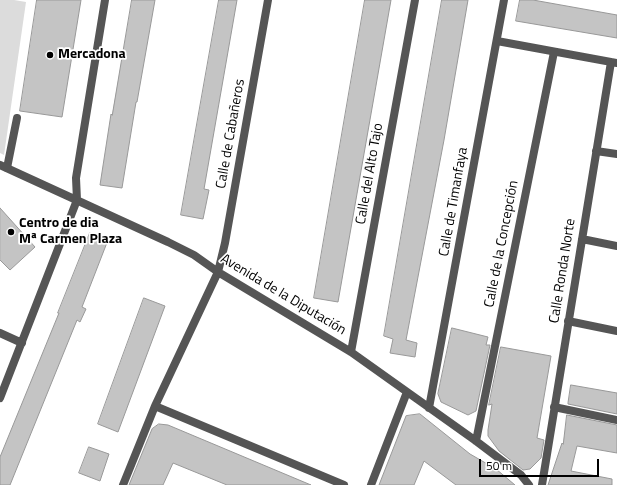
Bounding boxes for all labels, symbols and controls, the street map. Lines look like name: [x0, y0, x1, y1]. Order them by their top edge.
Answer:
place label: Mercadona: [58, 47, 126, 63]
marker: Mercadona: [45, 50, 55, 60]
street label: Calle de Cabañeros: [213, 78, 249, 190]
street label: Calle del Alto Tajo: [353, 122, 387, 226]
street label: Calle de Timanfaya: [436, 146, 472, 258]
street label: Calle de la Concepción: [481, 179, 523, 309]
place label: Centro de dia Mª Carmen Plaza: [19, 216, 122, 248]
street label: Calle Ronda Norte: [546, 217, 580, 325]
marker: Centro de dia Mª Carmen Plaza: [6, 227, 16, 237]
street label: Avenida de la Diputación: [217, 251, 349, 339]
scale bar: [481, 451, 601, 477]
text: 50 m: [486, 456, 512, 475]

